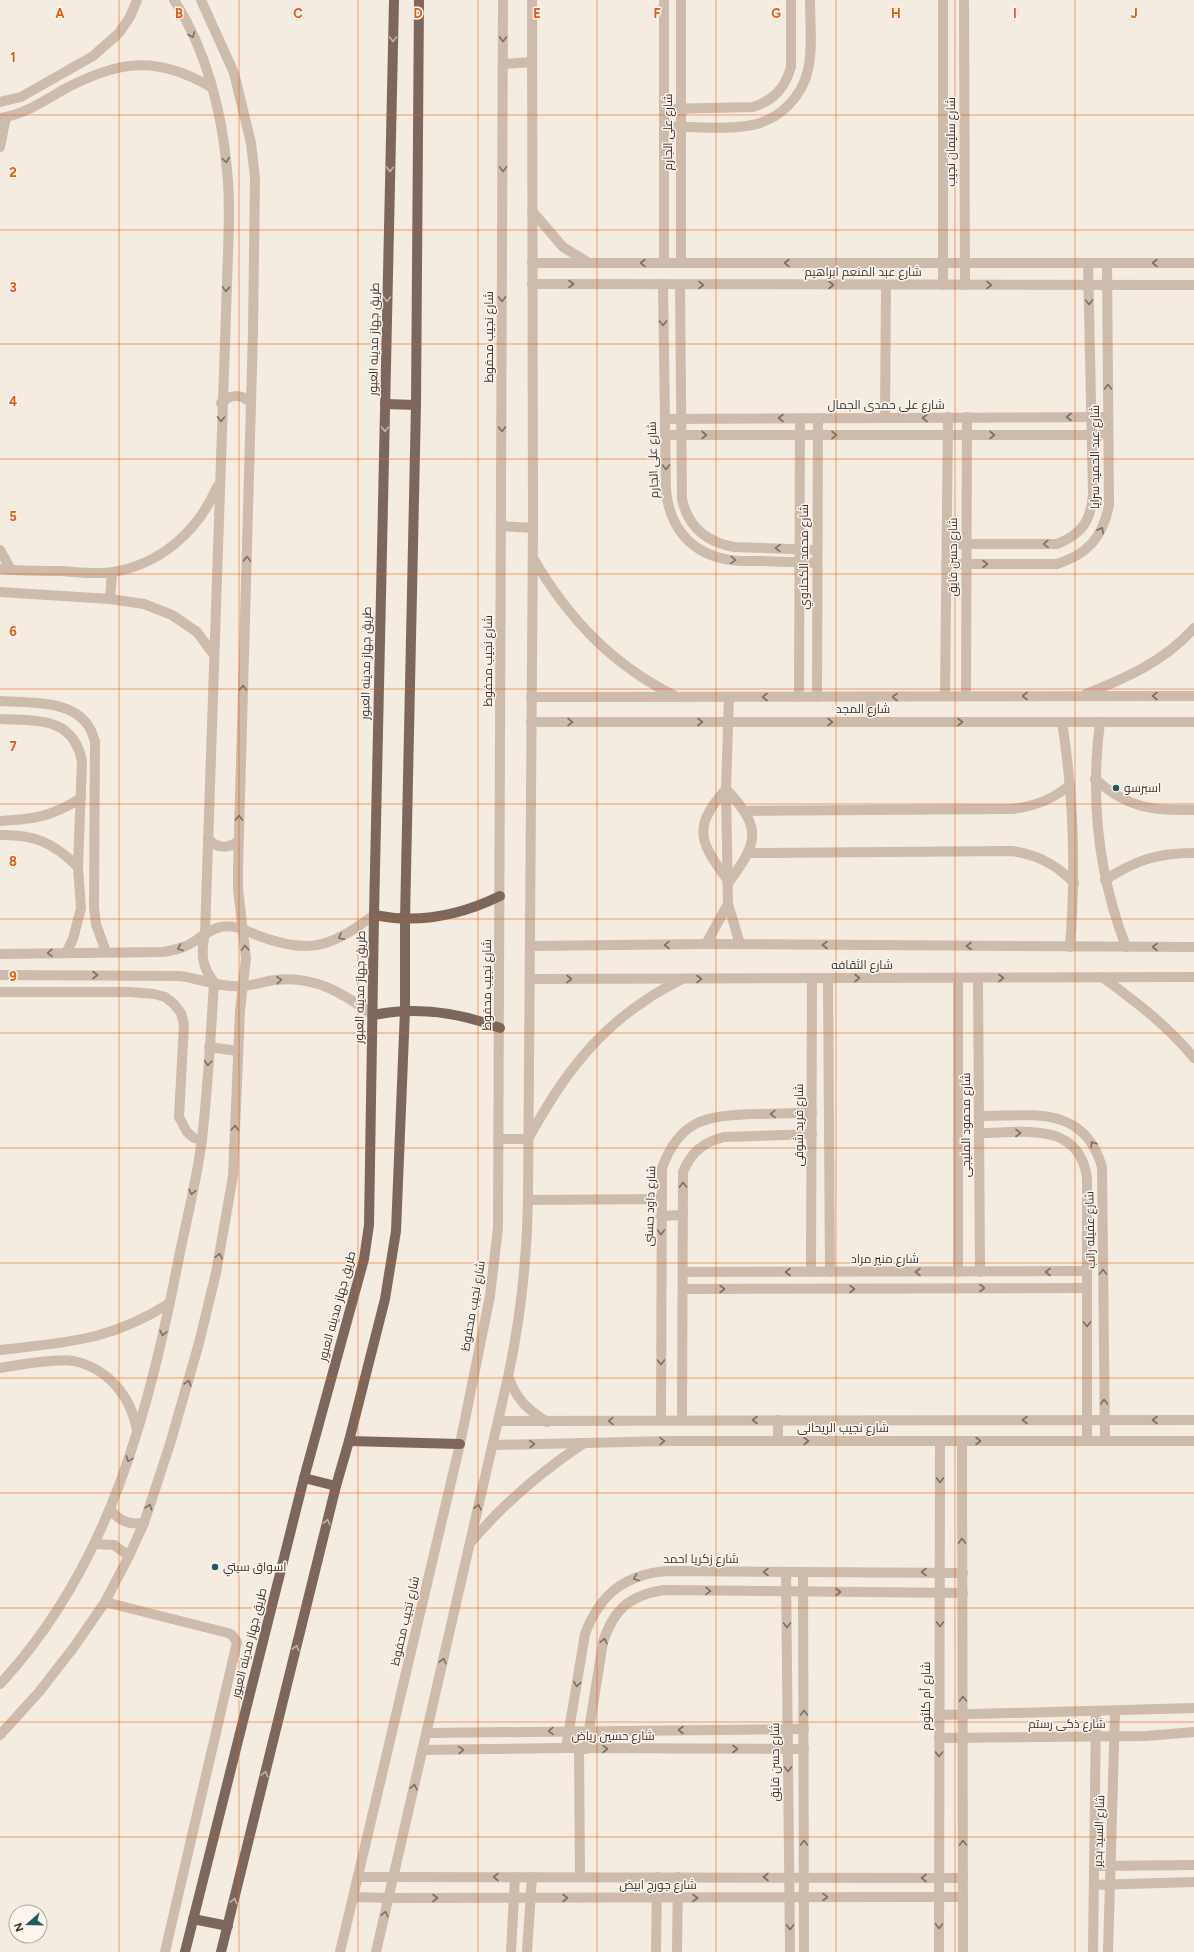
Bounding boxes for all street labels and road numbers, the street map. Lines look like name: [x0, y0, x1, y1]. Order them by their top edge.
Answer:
street label: شارع على الجارم: [661, 93, 676, 170]
street label: شارع سليمان نجيب: [944, 97, 959, 187]
street label: شارع عبد المنعم ابراهيم: [804, 265, 922, 280]
street label: طريق جهاز مدينه العبور: [366, 282, 382, 397]
street label: شارع نجيب محفوظ: [482, 291, 497, 383]
street label: شارع على حمدى الجمال: [827, 398, 945, 413]
street label: شارع عبد الحميد سرايا: [1088, 405, 1103, 509]
street label: شارع على الجارم: [645, 421, 662, 499]
street label: شارع محمد الكحلاوي: [797, 504, 814, 610]
street label: شارع حسن فايق: [946, 517, 961, 597]
street label: طريق جهاز مدينه العبور: [358, 606, 374, 721]
street label: شارع نجيب محفوظ: [481, 615, 496, 707]
street label: شارع المجد: [836, 702, 890, 717]
street label: طريق جهاز مدينه العبور: [352, 930, 368, 1045]
street label: شارع نجيب محفوظ: [480, 939, 495, 1031]
street label: شارع الثقافه: [831, 958, 893, 973]
street label: شارع محمود المليجى: [959, 1073, 974, 1177]
street label: شارع فريد شوقى: [792, 1083, 807, 1167]
street label: شارع داود حسنى: [642, 1165, 659, 1247]
street label: شارع عقيله راتب: [1082, 1191, 1099, 1269]
street label: طريق جهاز مدينه العبور: [315, 1249, 358, 1363]
street label: شارع منير مراد: [851, 1252, 919, 1267]
street label: شارع نجيب محفوظ: [458, 1260, 489, 1353]
street label: شارع نجيب الريحانى: [797, 1421, 889, 1436]
street label: شارع زكريا احمد: [663, 1552, 739, 1567]
street label: شارع نجيب محفوظ: [388, 1575, 423, 1667]
street label: طريق جهاز مدينه العبور: [228, 1586, 269, 1701]
street label: شارع أم كلثوم: [918, 1661, 934, 1731]
street label: شارع ذكى رستم: [1028, 1717, 1106, 1732]
street label: شارع حسن فايق: [768, 1722, 783, 1802]
street label: شارع حسين رياض: [571, 1729, 655, 1744]
street label: شارع السيد بدير: [1091, 1795, 1108, 1868]
street label: شارع جورج ابيض: [619, 1878, 697, 1893]

